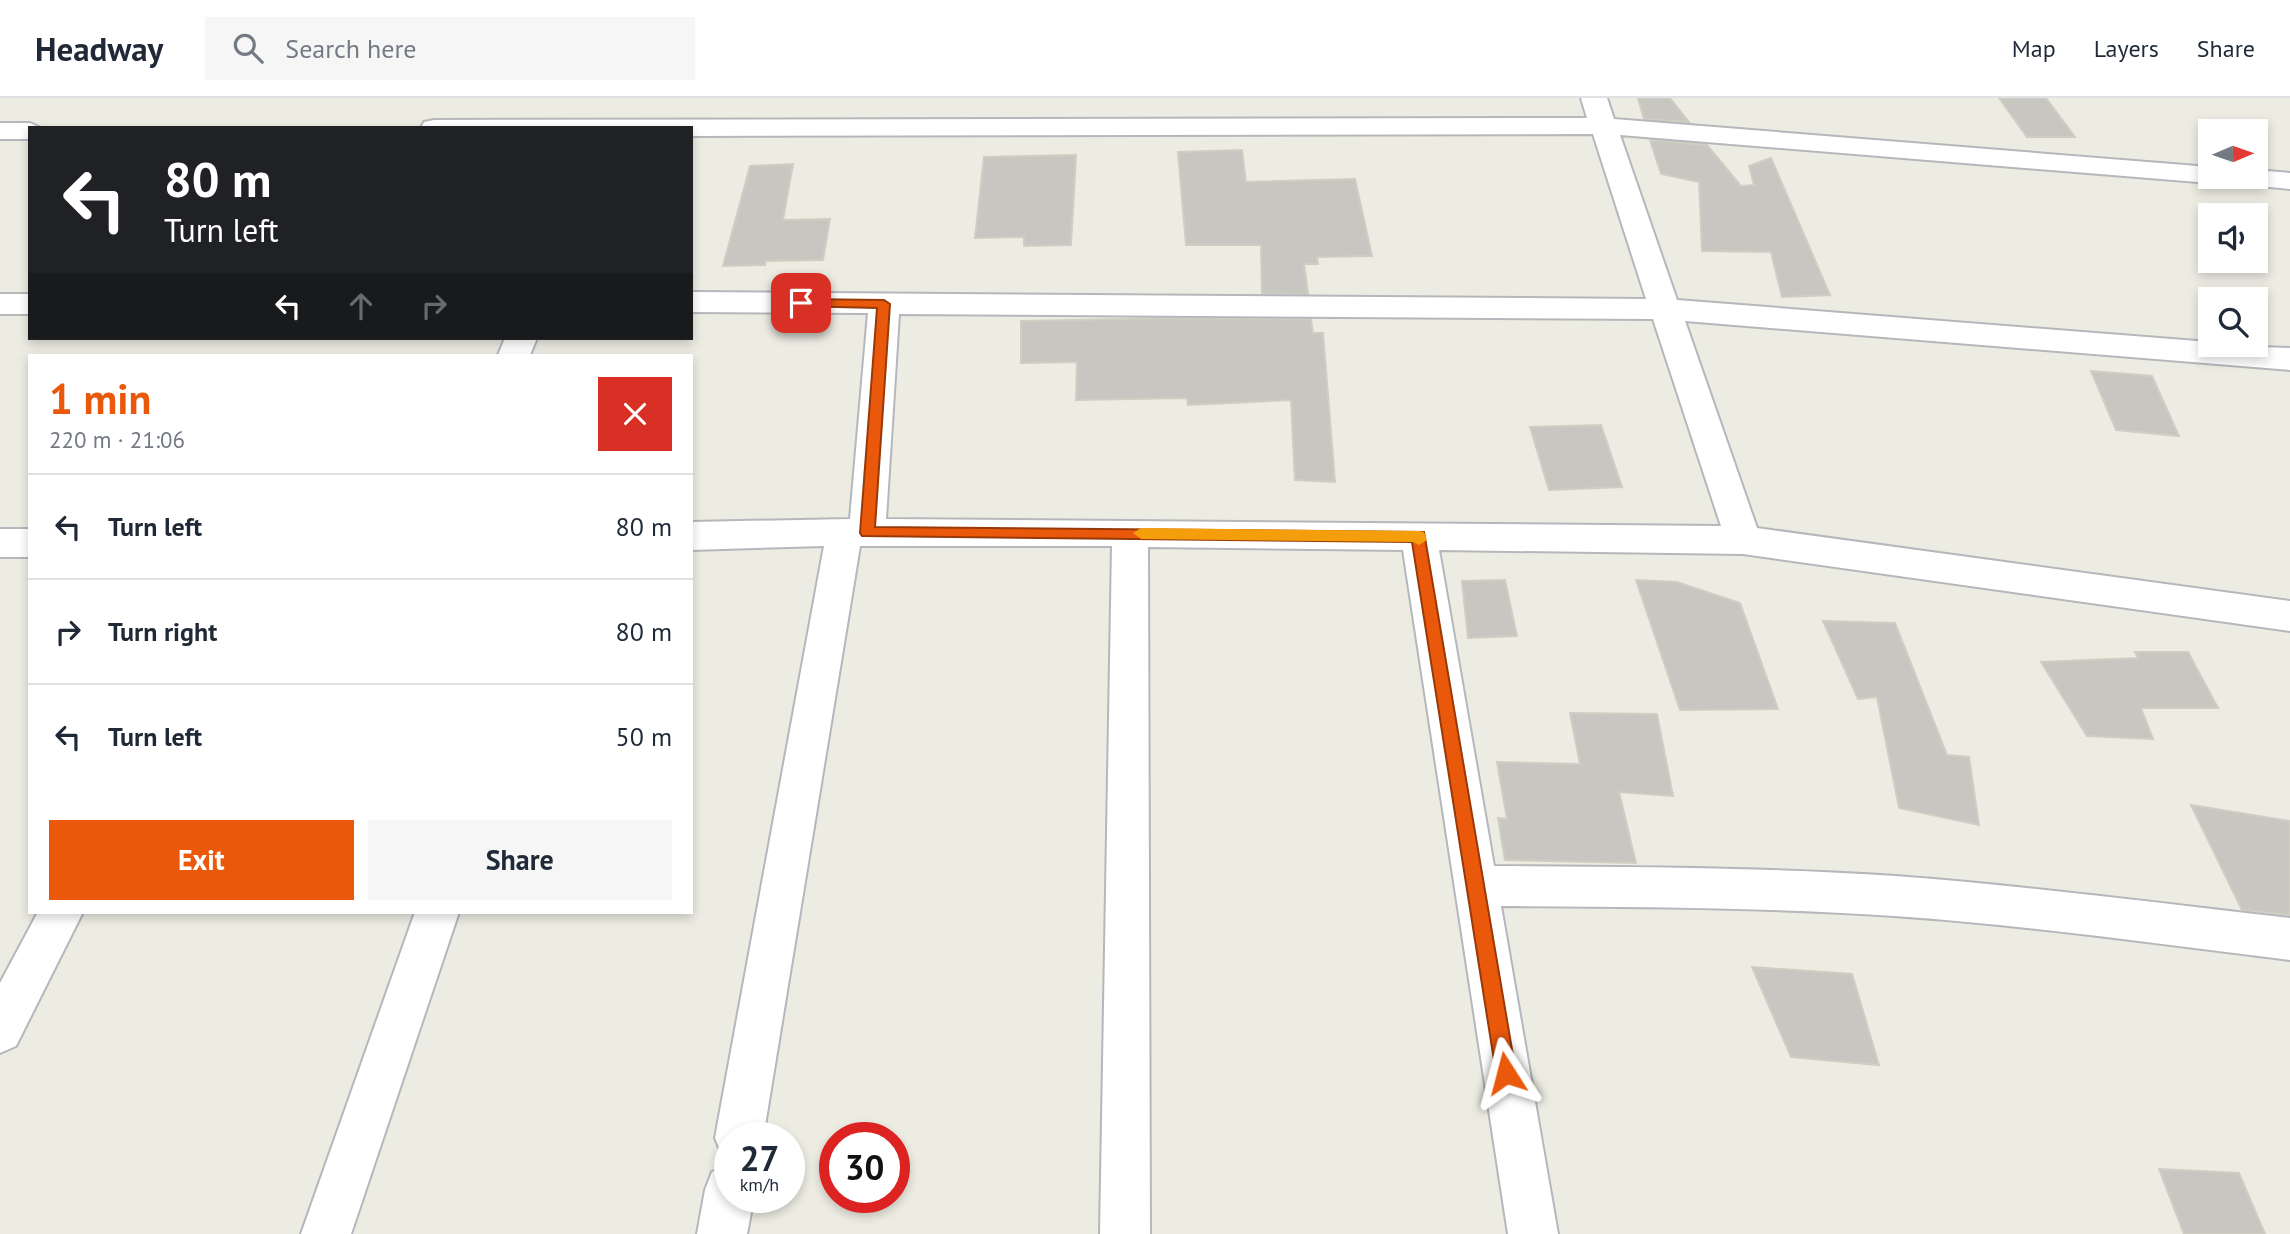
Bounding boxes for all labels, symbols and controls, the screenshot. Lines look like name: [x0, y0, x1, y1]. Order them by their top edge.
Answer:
search box: [205, 17, 695, 80]
text: Headway: [35, 27, 163, 70]
icon: search: [229, 29, 267, 67]
text: Search here: [285, 32, 416, 65]
text: Map: [2012, 33, 2056, 64]
text: Layers: [2094, 33, 2159, 64]
text: Share: [2197, 33, 2255, 64]
north arrow: [2198, 119, 2268, 189]
map controls: [2198, 119, 2268, 357]
text: 80 m: [164, 147, 271, 211]
icon: left: [49, 154, 140, 245]
button: sound: [2198, 203, 2268, 273]
text: Turn left: [164, 209, 279, 251]
pin: [771, 273, 831, 333]
icon: arrive: [782, 284, 820, 322]
icon: left: [269, 287, 307, 325]
icon: ahead: [342, 287, 380, 325]
icon: right: [415, 287, 453, 325]
button: search: [2198, 287, 2268, 357]
text: 1 min: [49, 371, 151, 426]
button: close: [598, 377, 672, 451]
text: 220 m · 21:06: [49, 425, 185, 454]
icon: left: [49, 508, 87, 546]
text: Turn left: [108, 510, 202, 543]
text: 80 m: [616, 510, 672, 543]
icon: right: [49, 613, 87, 651]
text: Turn right: [108, 615, 217, 648]
text: 80 m: [616, 615, 672, 648]
icon: left: [49, 718, 87, 756]
text: Turn left: [108, 720, 202, 753]
text: 50 m: [616, 720, 672, 753]
button: Exit: [49, 820, 354, 900]
button: Share: [368, 820, 672, 900]
position arrow: [1469, 1036, 1543, 1110]
speed limit sign: 30: [819, 1122, 910, 1213]
text: 27: [740, 1135, 779, 1181]
text: km/h: [740, 1173, 779, 1196]

